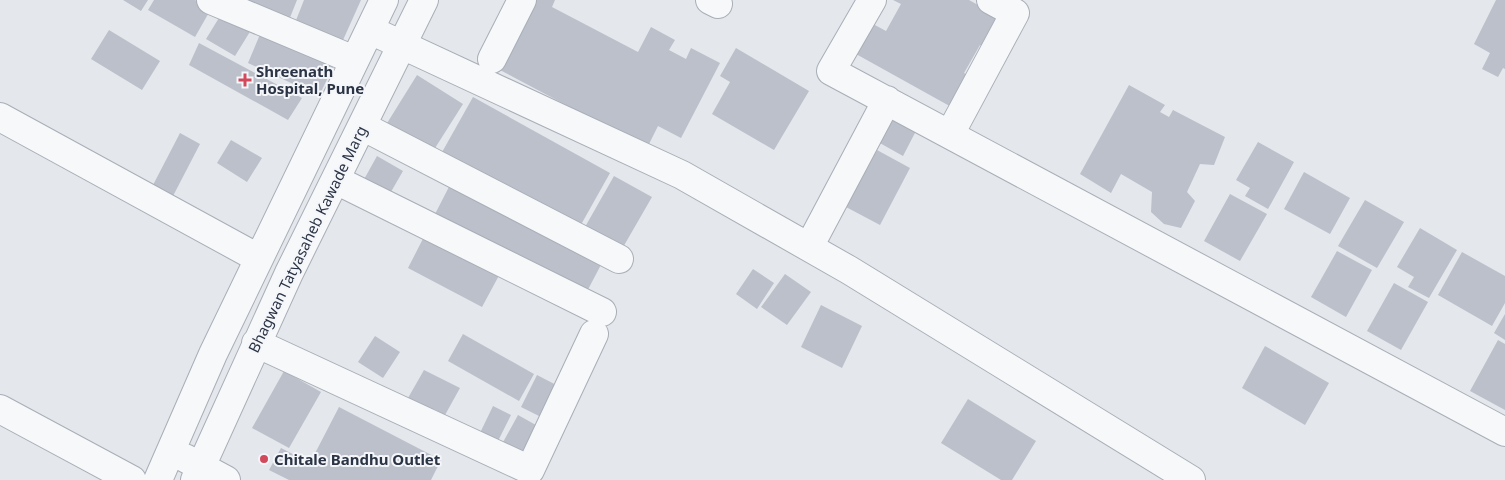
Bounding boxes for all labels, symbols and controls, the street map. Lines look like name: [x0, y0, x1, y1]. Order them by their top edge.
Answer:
place label: Shreenath Hospital, Pune: [256, 61, 364, 98]
marker: Shreenath Hospital, Pune: [238, 73, 252, 87]
street label: Bhagwan Tatyasaheb Kawade Marg: [243, 122, 371, 356]
place label: Chitale Bandhu Outlet: [274, 449, 441, 469]
marker: Chitale Bandhu Outlet: [258, 453, 270, 465]

